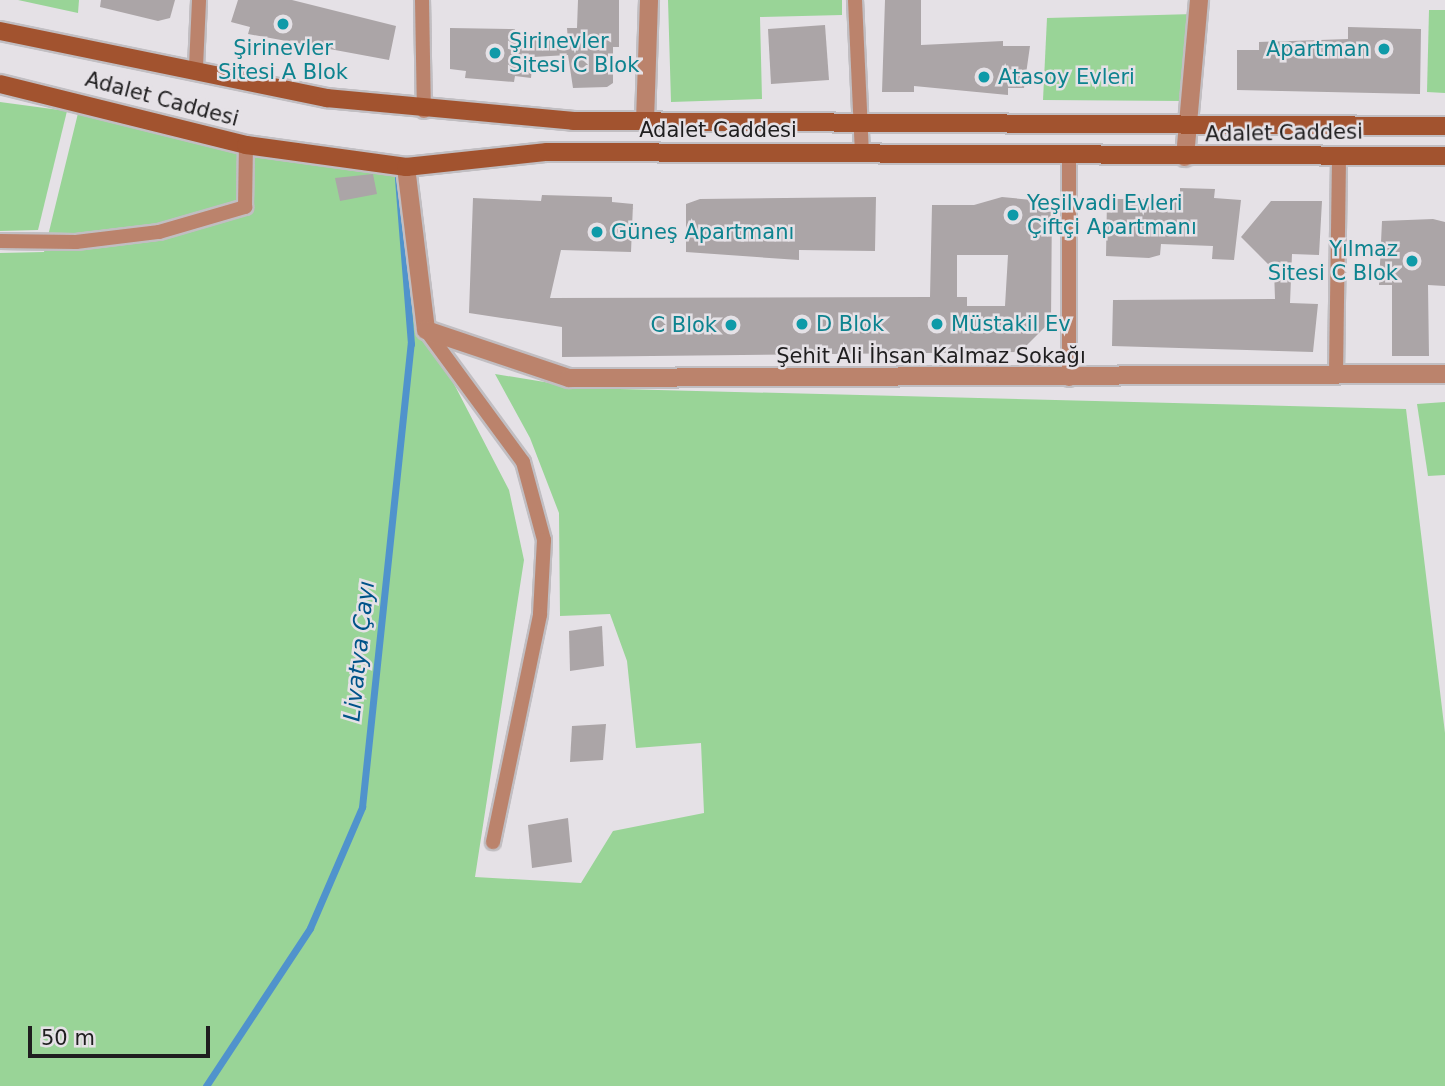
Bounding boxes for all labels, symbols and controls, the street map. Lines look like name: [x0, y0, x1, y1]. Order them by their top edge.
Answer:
marker: Şirinevler Sitesi A Blok: [275, 16, 291, 32]
place label: Şirinevler Sitesi C Blok: [509, 28, 639, 78]
place label: Şirinevler Sitesi A Blok: [218, 35, 348, 85]
place label: Apartman: [1266, 36, 1370, 62]
marker: Apartman: [1376, 41, 1392, 57]
marker: Şirinevler Sitesi C Blok: [487, 45, 503, 61]
place label: Atasoy Evleri: [998, 64, 1135, 90]
street label: Adalet Caddesi: [83, 66, 241, 132]
marker: Atasoy Evleri: [976, 69, 992, 85]
street label: Adalet Caddesi: [639, 117, 797, 143]
street label: Adalet Caddesi: [1205, 119, 1363, 147]
place label: Yeşilvadi Evleri Çiftçi Apartmanı: [1027, 190, 1197, 240]
marker: Yeşilvadi Evleri Çiftçi Apartmanı: [1005, 207, 1021, 223]
place label: Güneş Apartmanı: [611, 219, 794, 245]
marker: Güneş Apartmanı: [589, 224, 605, 240]
place label: Yılmaz Sitesi C Blok: [1268, 236, 1398, 286]
marker: Yılmaz Sitesi C Blok: [1404, 253, 1420, 269]
place label: D Blok: [816, 311, 884, 337]
place label: Müstakil Ev: [951, 311, 1071, 337]
place label: C Blok: [650, 312, 717, 338]
marker: D Blok: [794, 316, 810, 332]
marker: Müstakil Ev: [929, 316, 945, 332]
marker: C Blok: [723, 317, 739, 333]
street label: Şehit Ali İhsan Kalmaz Sokağı: [776, 343, 1086, 369]
water label: Livatya Çayı: [338, 579, 380, 723]
scale bar: [32, 1012, 214, 1056]
text: 50 m: [41, 1026, 95, 1050]

